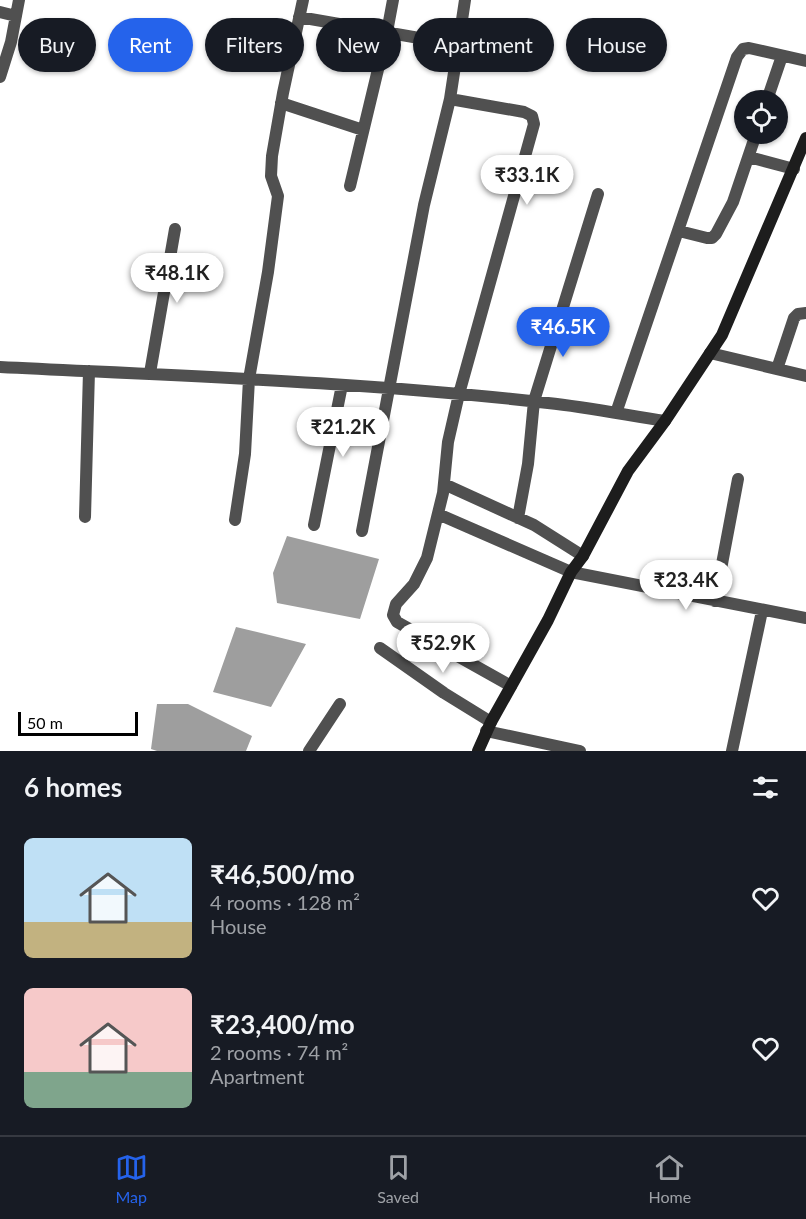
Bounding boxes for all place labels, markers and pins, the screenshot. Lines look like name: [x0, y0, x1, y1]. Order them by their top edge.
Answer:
pin: ₹33.1K: [478, 155, 576, 206]
pin: ₹48.1K: [128, 253, 226, 304]
pin: ₹46.5K: [514, 307, 612, 358]
pin: ₹21.2K: [294, 407, 392, 458]
pin: ₹23.4K: [637, 560, 735, 611]
pin: ₹52.9K: [394, 623, 492, 674]

